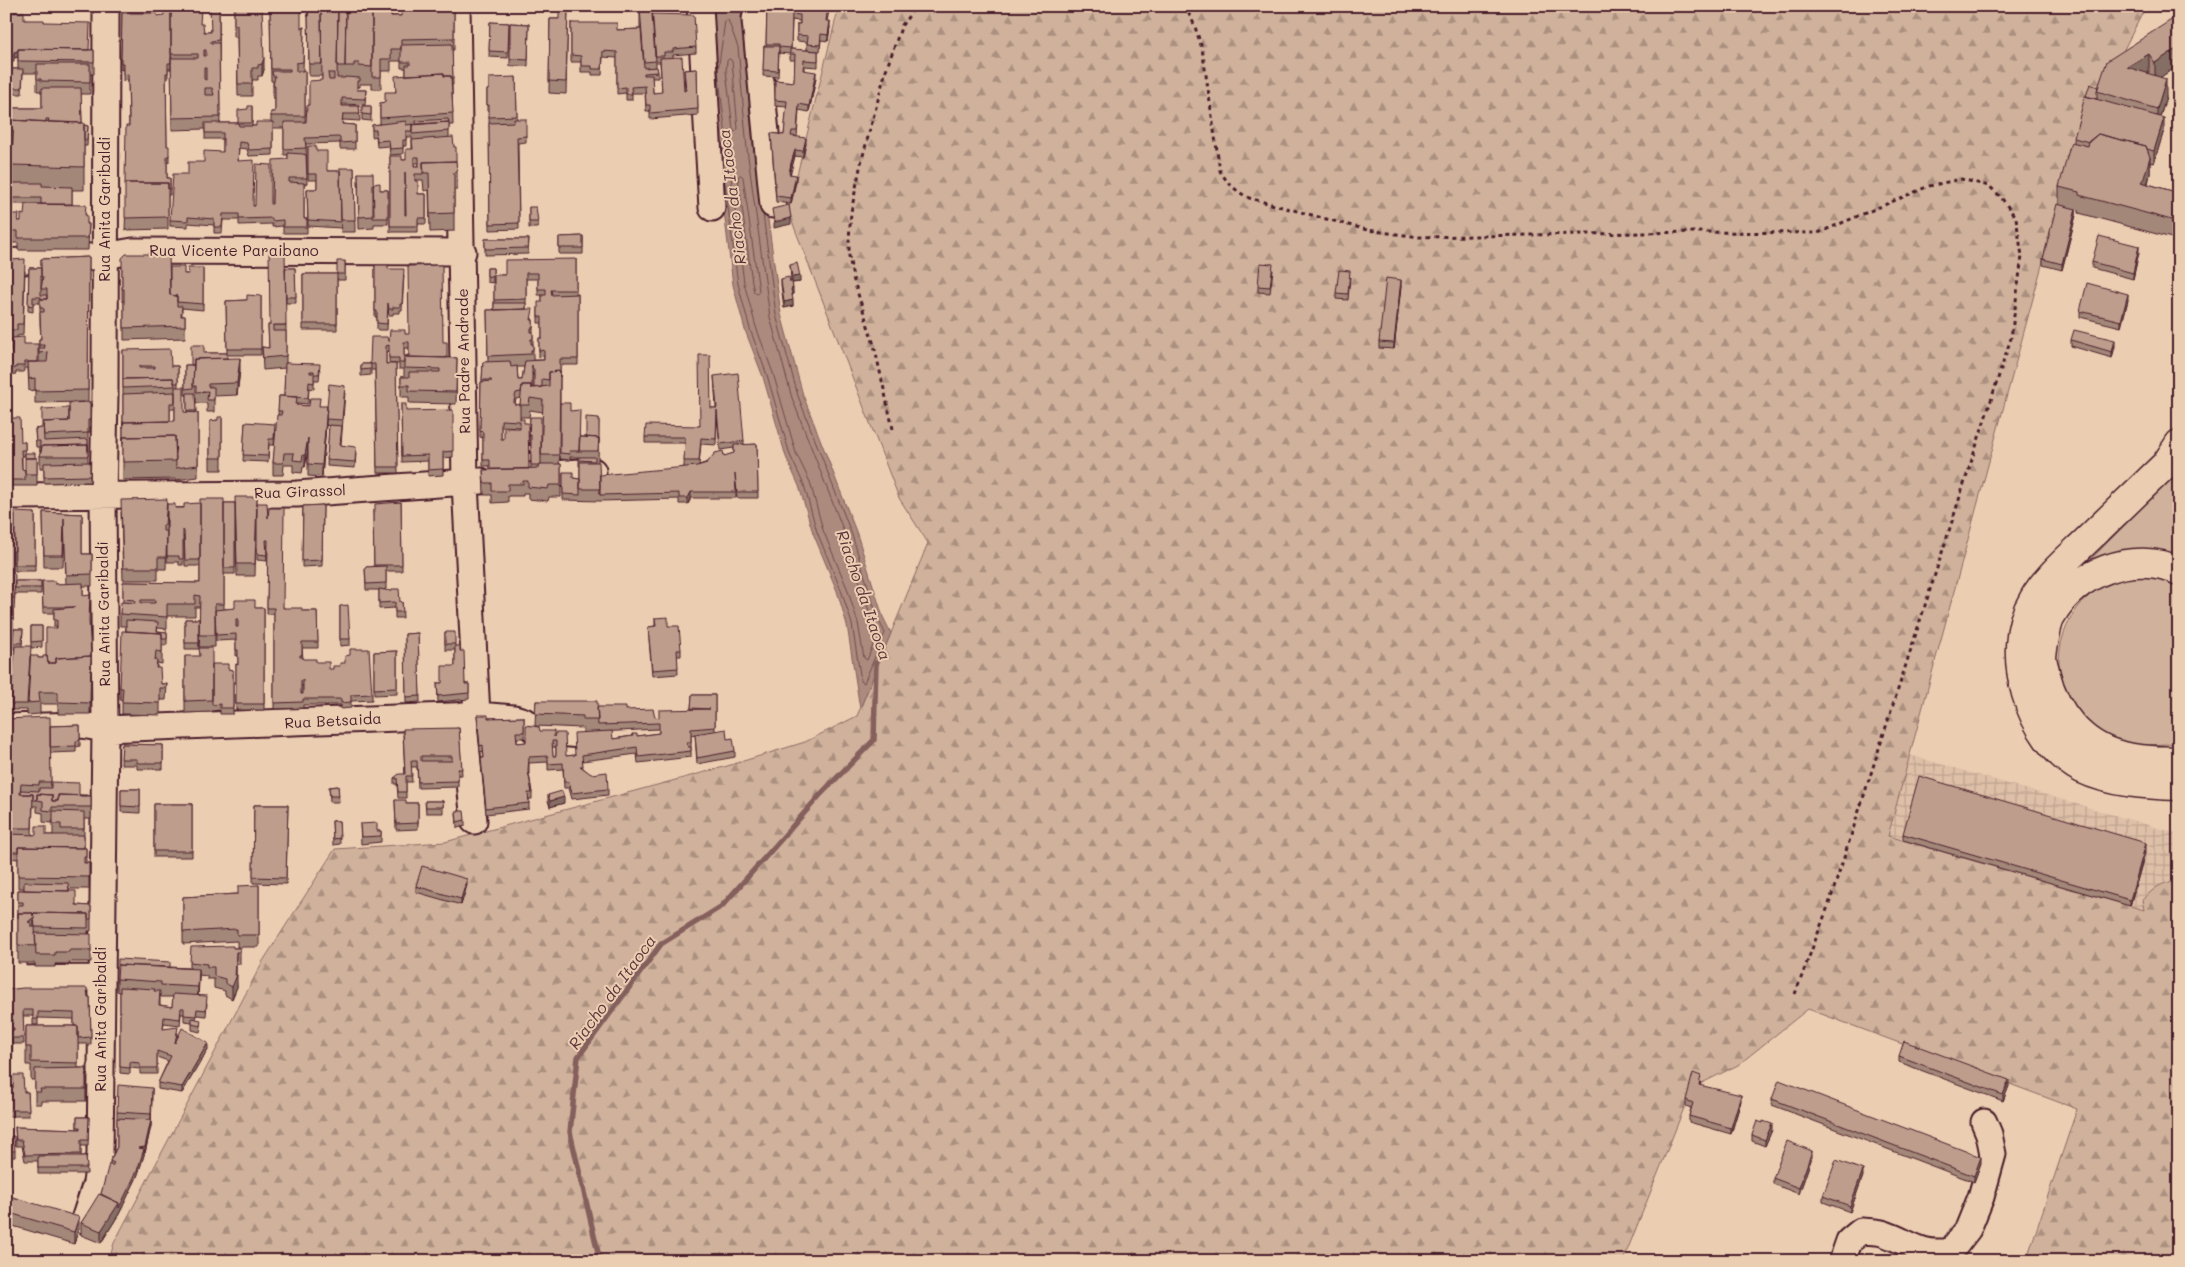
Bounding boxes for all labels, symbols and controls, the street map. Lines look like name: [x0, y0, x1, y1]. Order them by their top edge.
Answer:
water label: Riacho da Itaoca: [713, 128, 750, 266]
street label: Rua Anita Garibaldi: [94, 136, 114, 282]
street label: Rua Vicente Paraibano: [149, 240, 319, 260]
street label: Rua Padre Andrade: [452, 288, 474, 434]
street label: Rua Girassol: [254, 479, 346, 503]
water label: Riacho da Itaoca: [832, 527, 897, 663]
street label: Rua Anita Garibaldi: [92, 541, 114, 687]
street label: Rua Betsaida: [284, 707, 382, 733]
water label: Riacho da Itaoca: [563, 930, 660, 1053]
street label: Rua Anita Garibaldi: [90, 946, 110, 1092]

